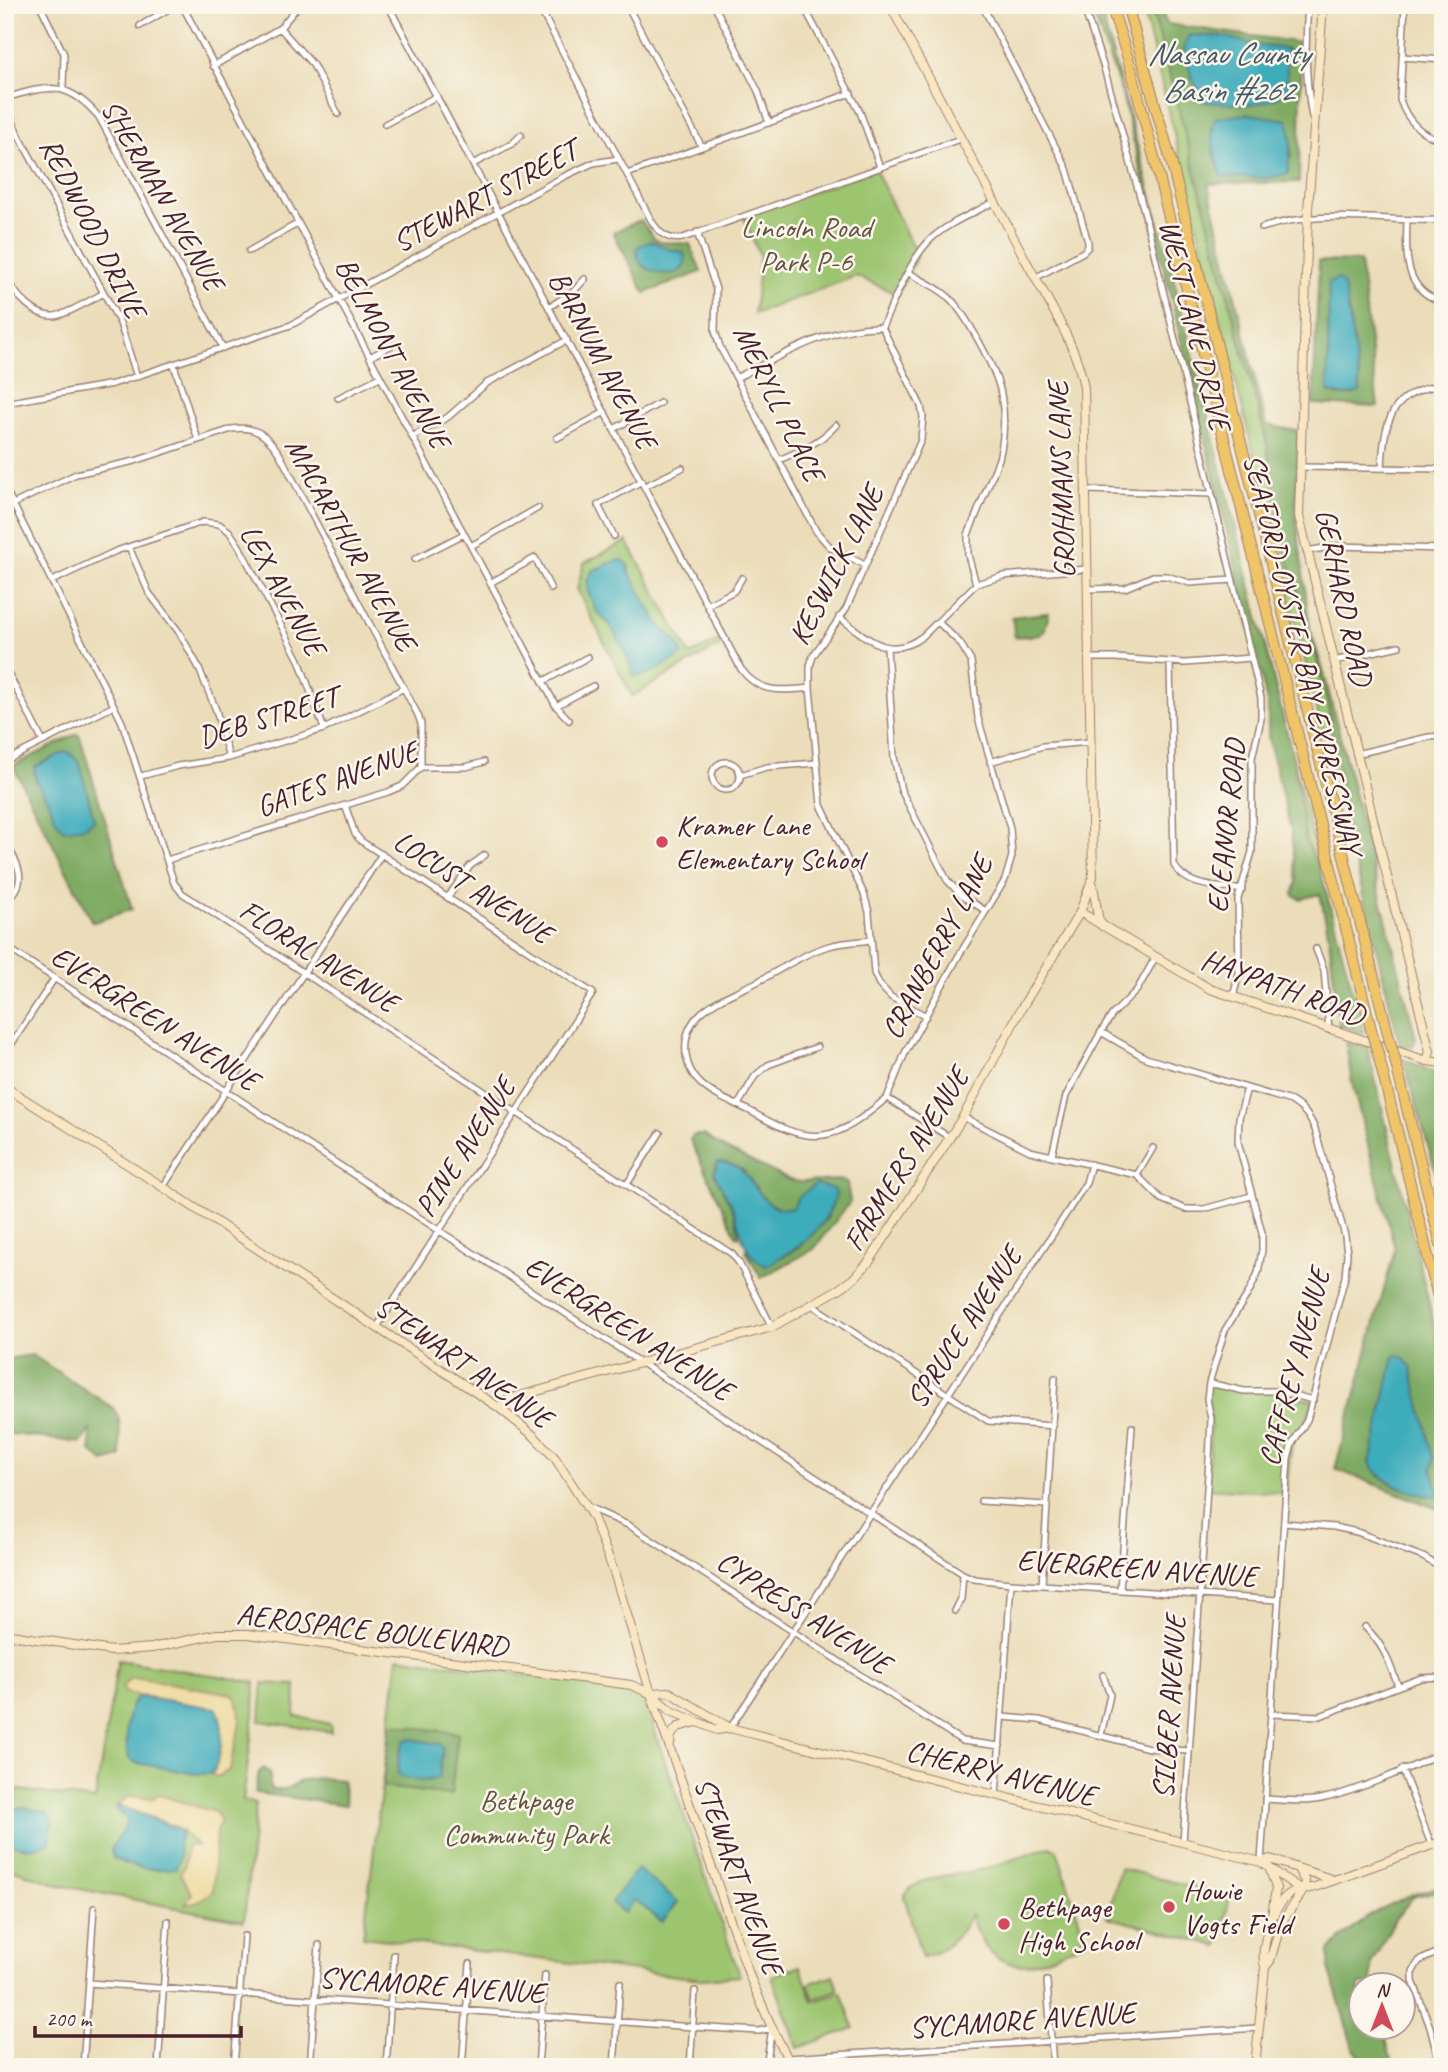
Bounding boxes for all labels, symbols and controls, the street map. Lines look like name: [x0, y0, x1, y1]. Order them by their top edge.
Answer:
water label: Nassau County Basin #262: [1147, 33, 1314, 111]
street label: SHERMAN AVENUE: [93, 92, 235, 301]
street label: STEWART STREET: [386, 128, 590, 261]
street label: REDWOOD DRIVE: [31, 131, 156, 328]
park label: Lincoln Road Park P-6: [741, 208, 875, 280]
street label: WEST LANE DRIVE: [1151, 216, 1240, 438]
street label: BELMONT AVENUE: [327, 251, 461, 458]
street label: BARNUM AVENUE: [540, 264, 668, 459]
street label: MERYLL PLACE: [725, 319, 835, 491]
street label: GROHMANS LANE: [1038, 377, 1083, 579]
street label: MACARTHUR AVENUE: [277, 431, 427, 661]
street label: SEAFORD-OYSTER BAY EXPRESSWAY: [1235, 450, 1373, 864]
street label: KESWICK LANE: [780, 475, 894, 651]
street label: GERHARD ROAD: [1307, 505, 1382, 691]
street label: LEX AVENUE: [231, 518, 336, 665]
street label: DEB STREET: [193, 676, 349, 756]
street label: GATES AVENUE: [251, 731, 426, 826]
street label: ELEANOR ROAD: [1198, 735, 1254, 915]
place label: Kramer Lane Elementary School: [676, 806, 868, 878]
street label: LOCUST AVENUE: [386, 822, 562, 954]
marker: Kramer Lane Elementary School: [654, 834, 670, 850]
street label: CRANBERRY LANE: [873, 845, 1003, 1045]
street label: FLORAL AVENUE: [233, 891, 408, 1023]
street label: EVERGREEN AVENUE: [44, 937, 269, 1101]
street label: HAYPATH ROAD: [1196, 940, 1372, 1035]
street label: FARMERS AVENUE: [835, 1057, 979, 1258]
street label: PINE AVENUE: [406, 1067, 526, 1224]
street label: SPRUCE AVENUE: [898, 1236, 1032, 1415]
street label: EVERGREEN AVENUE: [518, 1247, 743, 1411]
street label: CAFFREY AVENUE: [1249, 1261, 1340, 1470]
street label: STEWART AVENUE: [368, 1287, 563, 1439]
street label: EVERGREEN AVENUE: [1016, 1541, 1262, 1596]
street label: CYPRESS AVENUE: [710, 1542, 901, 1684]
street label: AEROSPACE BOULEVARD: [235, 1595, 512, 1666]
street label: SILBER AVENUE: [1144, 1610, 1195, 1800]
street label: CHERRY AVENUE: [903, 1731, 1103, 1816]
street label: STEWART AVENUE: [686, 1772, 794, 1983]
park label: Bethpage Community Park: [443, 1781, 611, 1853]
place label: Howie Vogts Field: [1183, 1871, 1296, 1943]
place label: Bethpage High School: [1018, 1888, 1143, 1960]
marker: Howie Vogts Field: [1161, 1899, 1177, 1915]
marker: Bethpage High School: [996, 1916, 1012, 1932]
street label: SYCAMORE AVENUE: [318, 1958, 550, 2012]
north arrow: [1346, 1970, 1416, 2040]
text: N: [1376, 1978, 1391, 2002]
street label: SYCAMORE AVENUE: [908, 1993, 1140, 2047]
scale bar: [35, 1995, 242, 2039]
text: 200 m: [46, 2006, 93, 2032]

